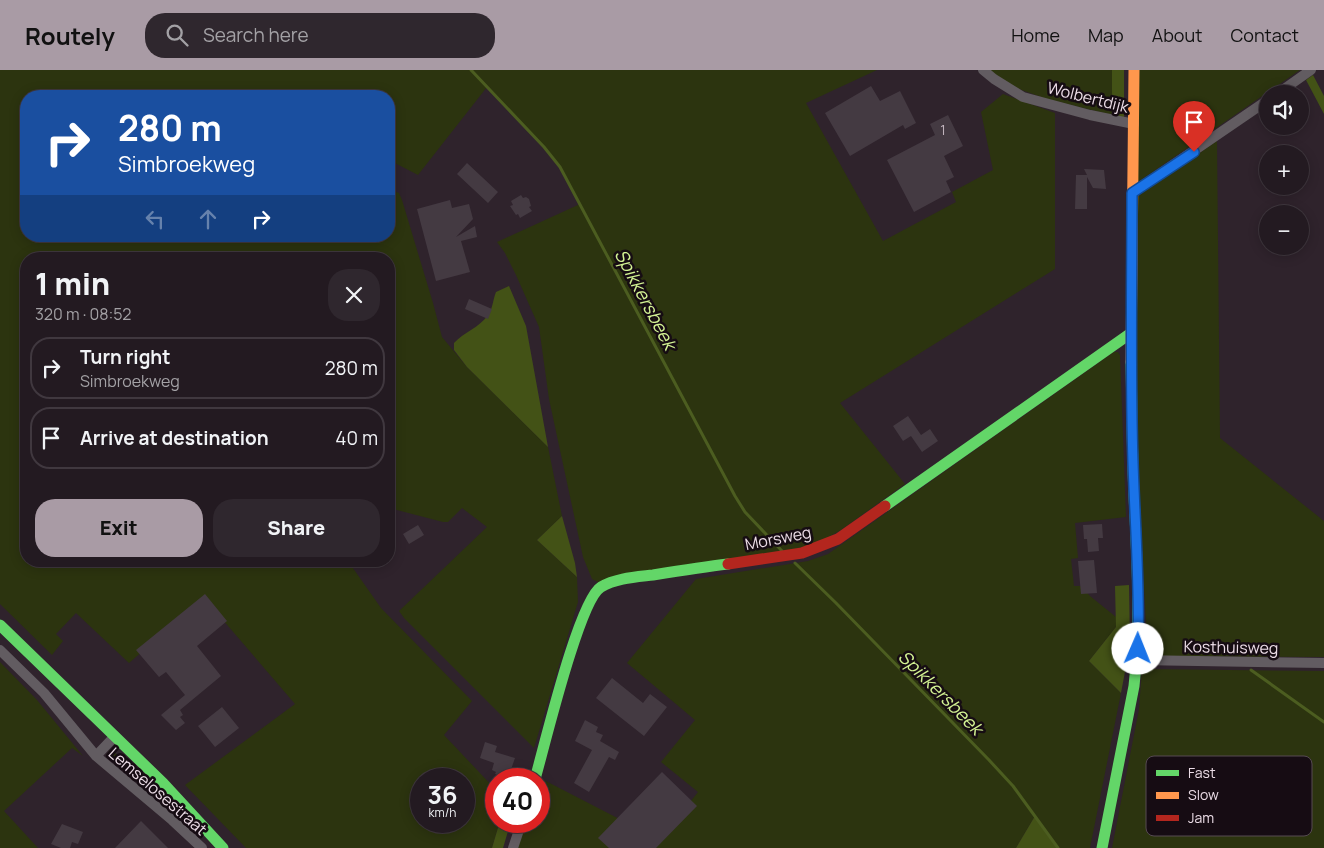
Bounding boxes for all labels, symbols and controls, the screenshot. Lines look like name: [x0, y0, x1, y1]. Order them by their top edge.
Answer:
search box: [145, 13, 495, 58]
text: Routely: [25, 19, 115, 52]
icon: search: [163, 21, 191, 49]
text: Search here: [203, 22, 309, 48]
text: Home: [1011, 23, 1060, 47]
text: Map: [1088, 23, 1124, 47]
text: About: [1152, 23, 1202, 47]
text: Contact: [1230, 23, 1299, 47]
street label: Wolbertdijk: [1045, 76, 1132, 118]
map controls: [1259, 85, 1309, 255]
button: sound: [1259, 85, 1309, 135]
pin: [1173, 101, 1215, 152]
text: 280 m: [118, 104, 222, 152]
icon: arrive: [1180, 108, 1208, 136]
icon: right: [35, 110, 100, 175]
house number: 1: [940, 120, 946, 139]
button: +: [1259, 145, 1309, 195]
text: Simbroekweg: [118, 149, 255, 179]
icon: left: [141, 205, 169, 233]
icon: ahead: [194, 205, 222, 233]
icon: right: [247, 205, 275, 233]
button: −: [1259, 205, 1309, 255]
water label: Spikkersbeek: [609, 245, 684, 356]
text: 1 min: [35, 263, 110, 304]
button: close: [328, 269, 380, 321]
text: 320 m · 08:52: [35, 303, 131, 325]
text: Turn right: [80, 344, 170, 370]
icon: right: [37, 354, 65, 382]
text: 280 m: [325, 355, 378, 381]
text: Simbroekweg: [80, 370, 180, 392]
icon: arrive: [37, 424, 65, 452]
text: Arrive at destination: [80, 425, 269, 451]
text: 40 m: [335, 425, 378, 451]
button: Exit: [35, 499, 203, 557]
button: Share: [213, 499, 380, 557]
street label: Morsweg: [743, 521, 813, 555]
position arrow: [1111, 622, 1163, 674]
street label: Kosthuisweg: [1183, 635, 1279, 659]
water label: Spikkersbeek: [893, 644, 991, 742]
street label: Lemselosestraat: [104, 742, 212, 840]
legend: [1146, 756, 1312, 836]
text: Fast: [1188, 763, 1216, 782]
speed limit sign: 40: [485, 768, 550, 833]
text: 36: [427, 777, 458, 812]
text: Slow: [1188, 785, 1219, 804]
text: km/h: [429, 804, 456, 821]
text: Jam: [1188, 808, 1214, 827]

